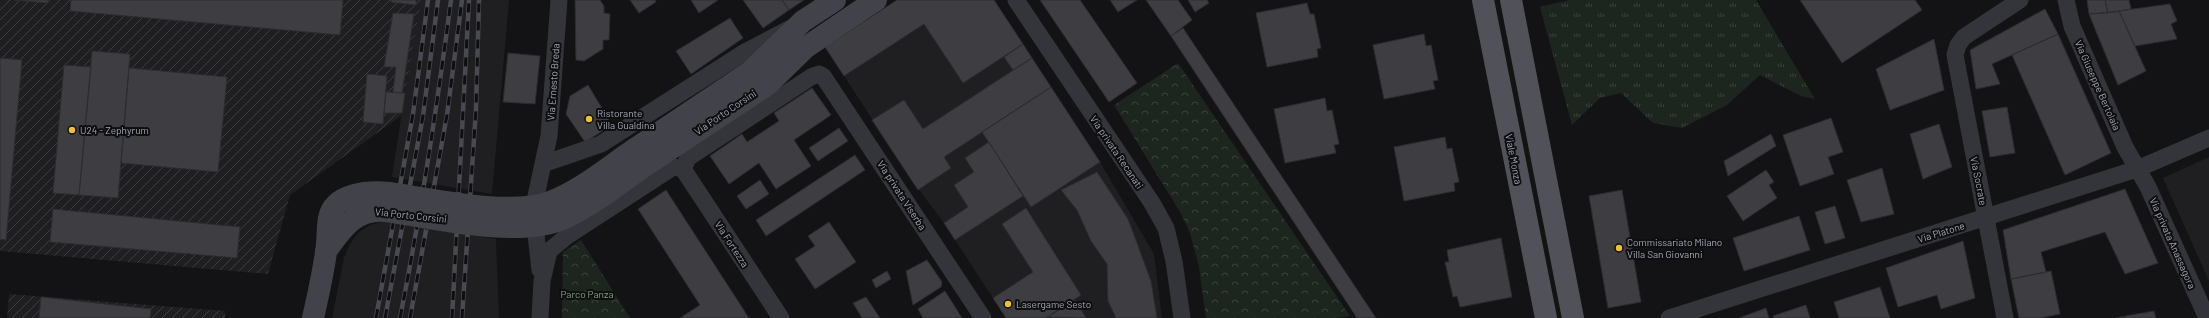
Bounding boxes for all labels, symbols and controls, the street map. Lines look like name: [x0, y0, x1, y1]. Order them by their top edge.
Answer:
street label: Via Giuseppe Bertolaia: [2073, 38, 2123, 132]
street label: Via Ernesto Breda: [544, 43, 562, 121]
street label: Via Porto Corsini: [692, 87, 758, 137]
place label: Ristorante Villa Gualdina: [597, 107, 655, 131]
street label: Via privata Recanati: [1088, 113, 1146, 191]
marker: Ristorante Villa Gualdina: [584, 114, 594, 124]
place label: U24 - Zephyrum: [80, 124, 149, 136]
marker: U24 - Zephyrum: [67, 125, 77, 135]
street label: Viale Monza: [1503, 133, 1525, 185]
street label: Via Socrate: [1968, 156, 1990, 206]
street label: Via privata Viserba: [875, 158, 929, 232]
street label: Via privata Anassagora: [2148, 196, 2198, 290]
street label: Via Porto Corsini: [375, 205, 447, 225]
street label: Via Fortezza: [713, 219, 751, 269]
street label: Via Platone: [1916, 219, 1966, 245]
place label: Commissariato Milano Villa San Giovanni: [1627, 236, 1722, 260]
marker: Commissariato Milano Villa San Giovanni: [1614, 243, 1624, 253]
park label: Parco Panza: [560, 288, 614, 300]
place label: Lasergame Sesto: [1016, 298, 1091, 310]
marker: Lasergame Sesto: [1003, 299, 1013, 309]

